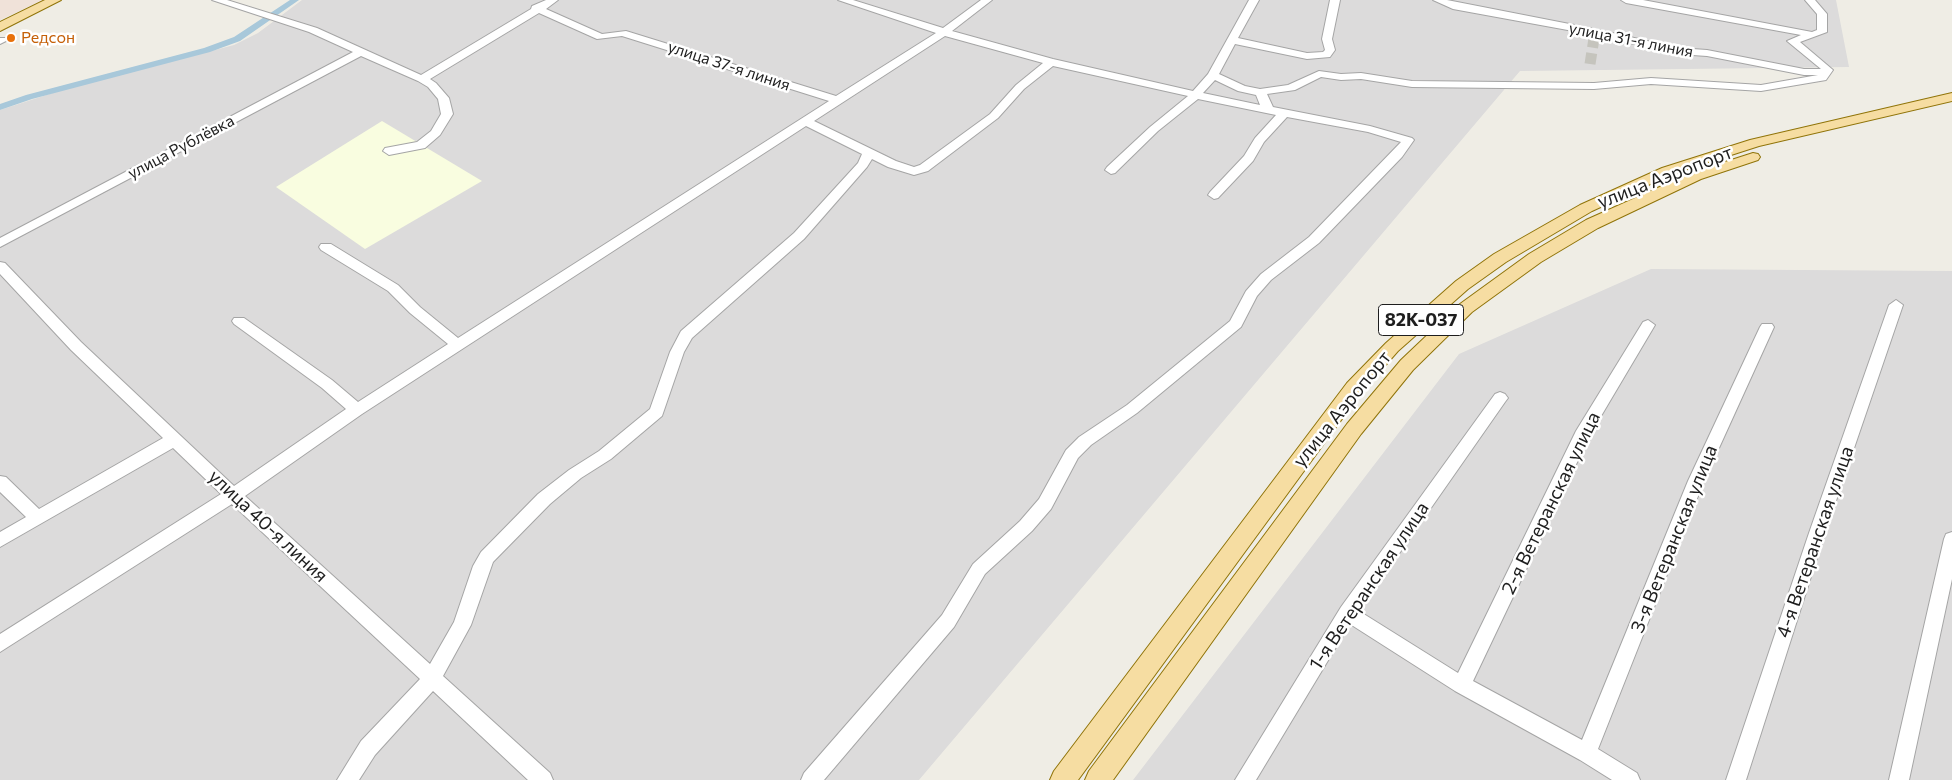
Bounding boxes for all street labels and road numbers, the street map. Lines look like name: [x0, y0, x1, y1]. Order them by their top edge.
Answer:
street label: улица 31-я линия: [1567, 19, 1695, 61]
street label: улица 37-я линия: [665, 37, 793, 95]
street label: улица Рублёвка: [125, 111, 237, 183]
street label: улица Аэропорт: [1594, 141, 1736, 213]
road number: 82К-037: [1378, 304, 1464, 336]
street label: улица Аэропорт: [1288, 346, 1396, 472]
street label: 2-я Ветеранская улица: [1497, 408, 1605, 598]
street label: 3-я Ветеранская улица: [1626, 442, 1722, 636]
street label: 4-я Ветеранская улица: [1772, 443, 1858, 641]
street label: улица 40-я линия: [204, 465, 332, 587]
street label: 1-я Ветеранская улица: [1304, 498, 1434, 674]

